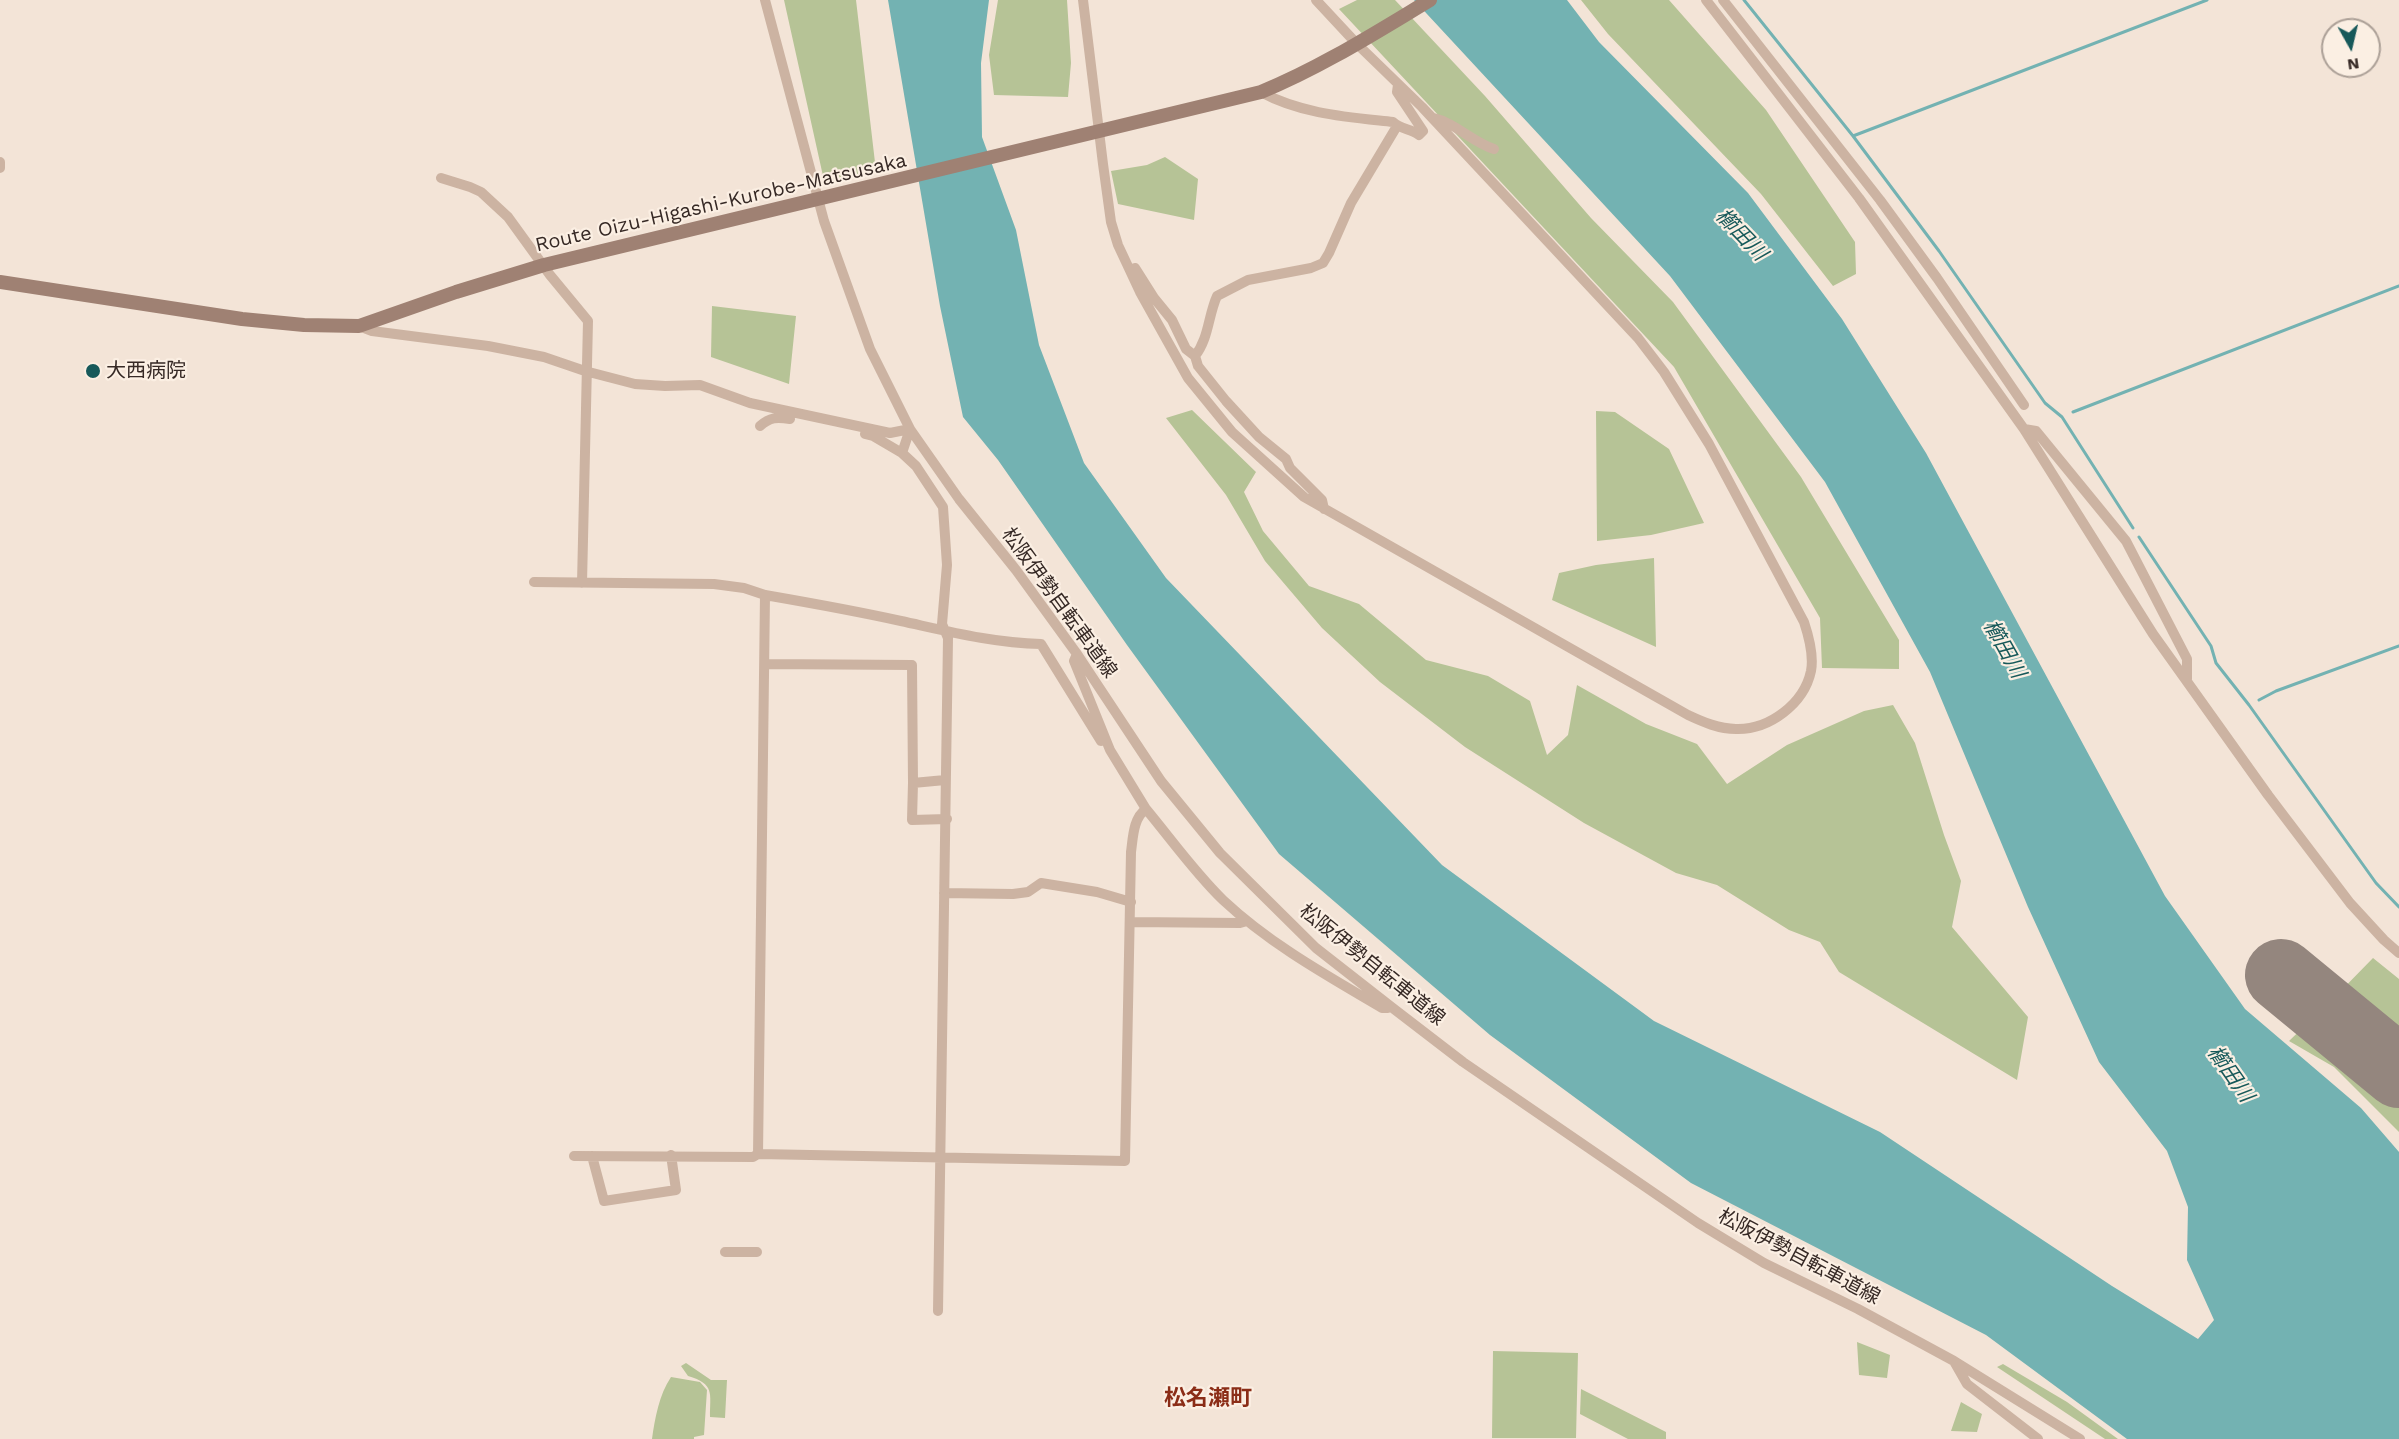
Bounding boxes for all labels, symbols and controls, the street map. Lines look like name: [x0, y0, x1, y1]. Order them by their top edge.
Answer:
north arrow: [2321, 18, 2381, 78]
text: N: [2346, 54, 2360, 75]
street label: Route Oizu-Higashi-Kurobe-Matsusaka: [533, 149, 909, 257]
water label: 櫛田川: [1710, 204, 1772, 266]
place label: 大西病院: [106, 359, 186, 383]
marker: 大西病院: [84, 362, 102, 380]
street label: 松阪伊勢自転車道線: [996, 523, 1122, 683]
water label: 櫛田川: [1978, 615, 2030, 683]
street label: 松阪伊勢自転車道線: [1295, 899, 1449, 1031]
water label: 櫛田川: [2202, 1041, 2258, 1107]
street label: 松阪伊勢自転車道線: [1714, 1204, 1884, 1310]
district label: 松名瀬町: [1164, 1386, 1252, 1412]

